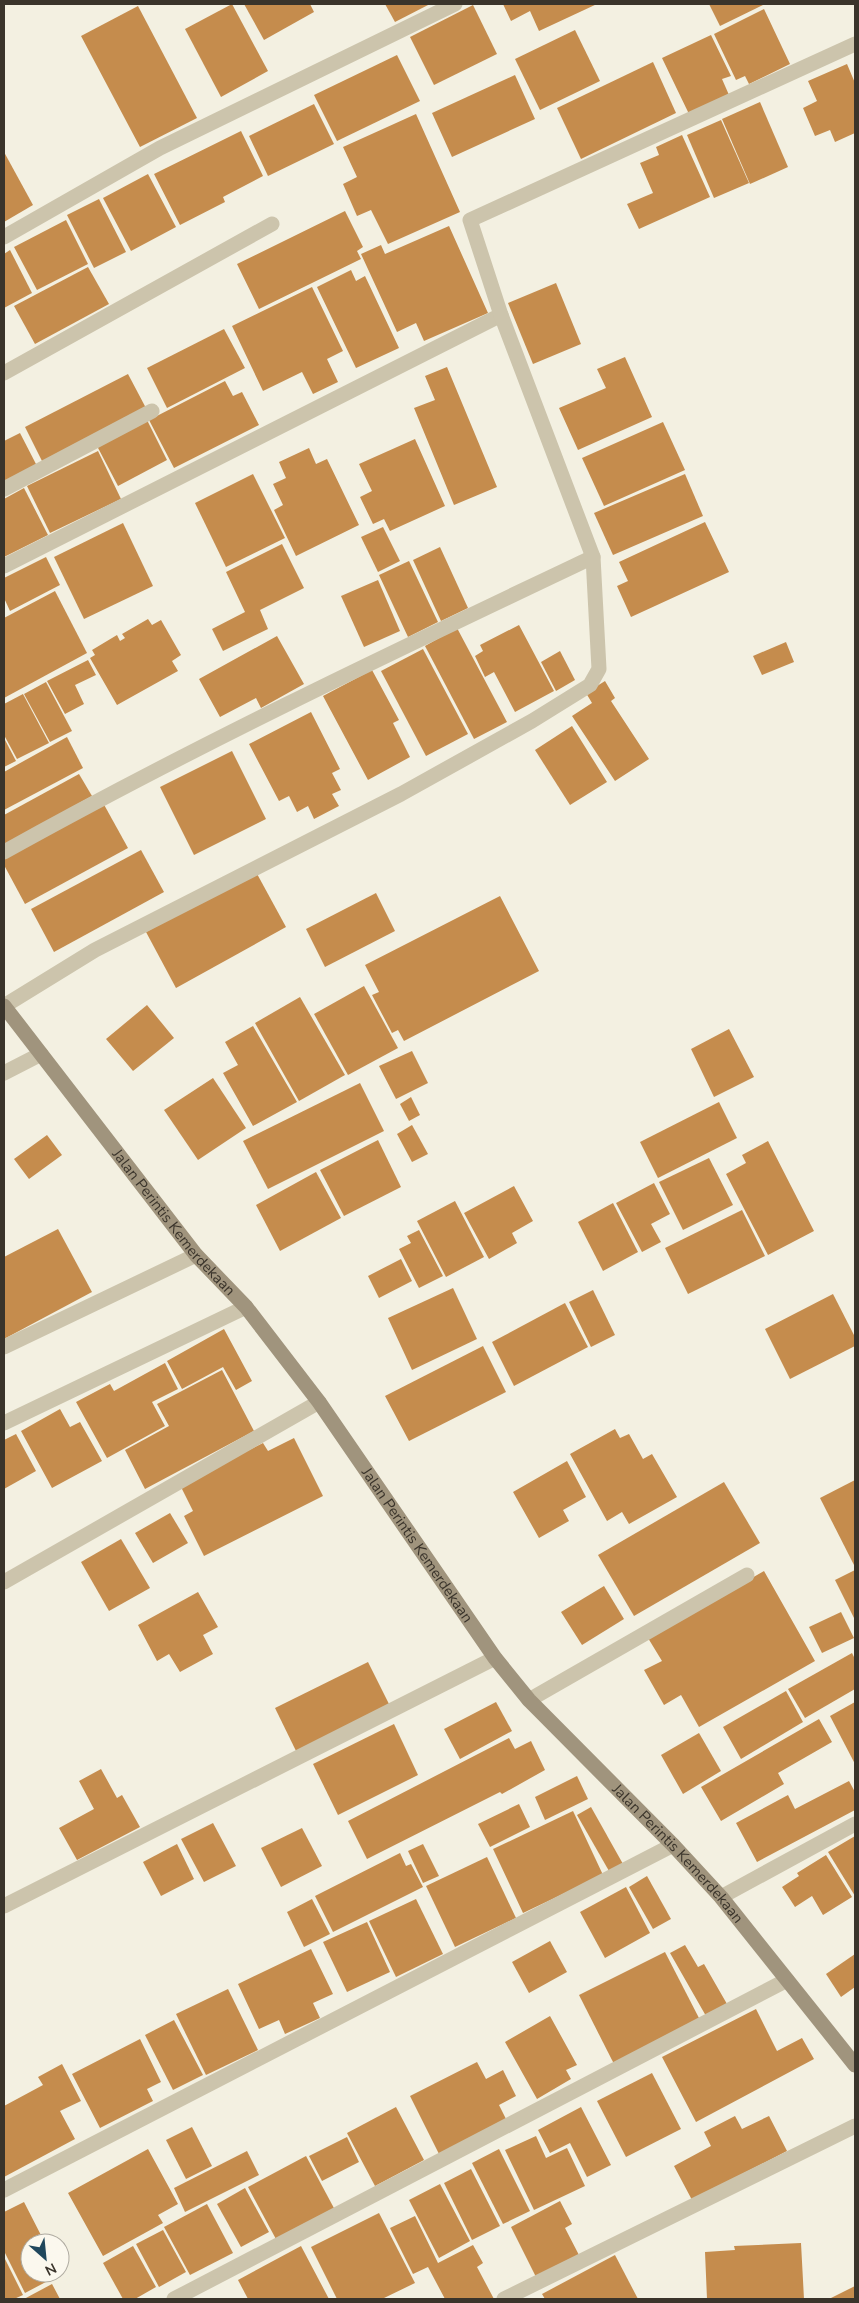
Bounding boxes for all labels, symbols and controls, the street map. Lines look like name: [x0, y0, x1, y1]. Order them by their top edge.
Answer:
street label: Jalan Perintis Kemerdekaan: [107, 1144, 240, 1300]
street label: Jalan Perintis Kemerdekaan: [356, 1463, 478, 1627]
street label: Jalan Perintis Kemerdekaan: [607, 1779, 748, 1927]
north arrow: [20, 2233, 70, 2283]
text: N: [42, 2258, 60, 2280]

